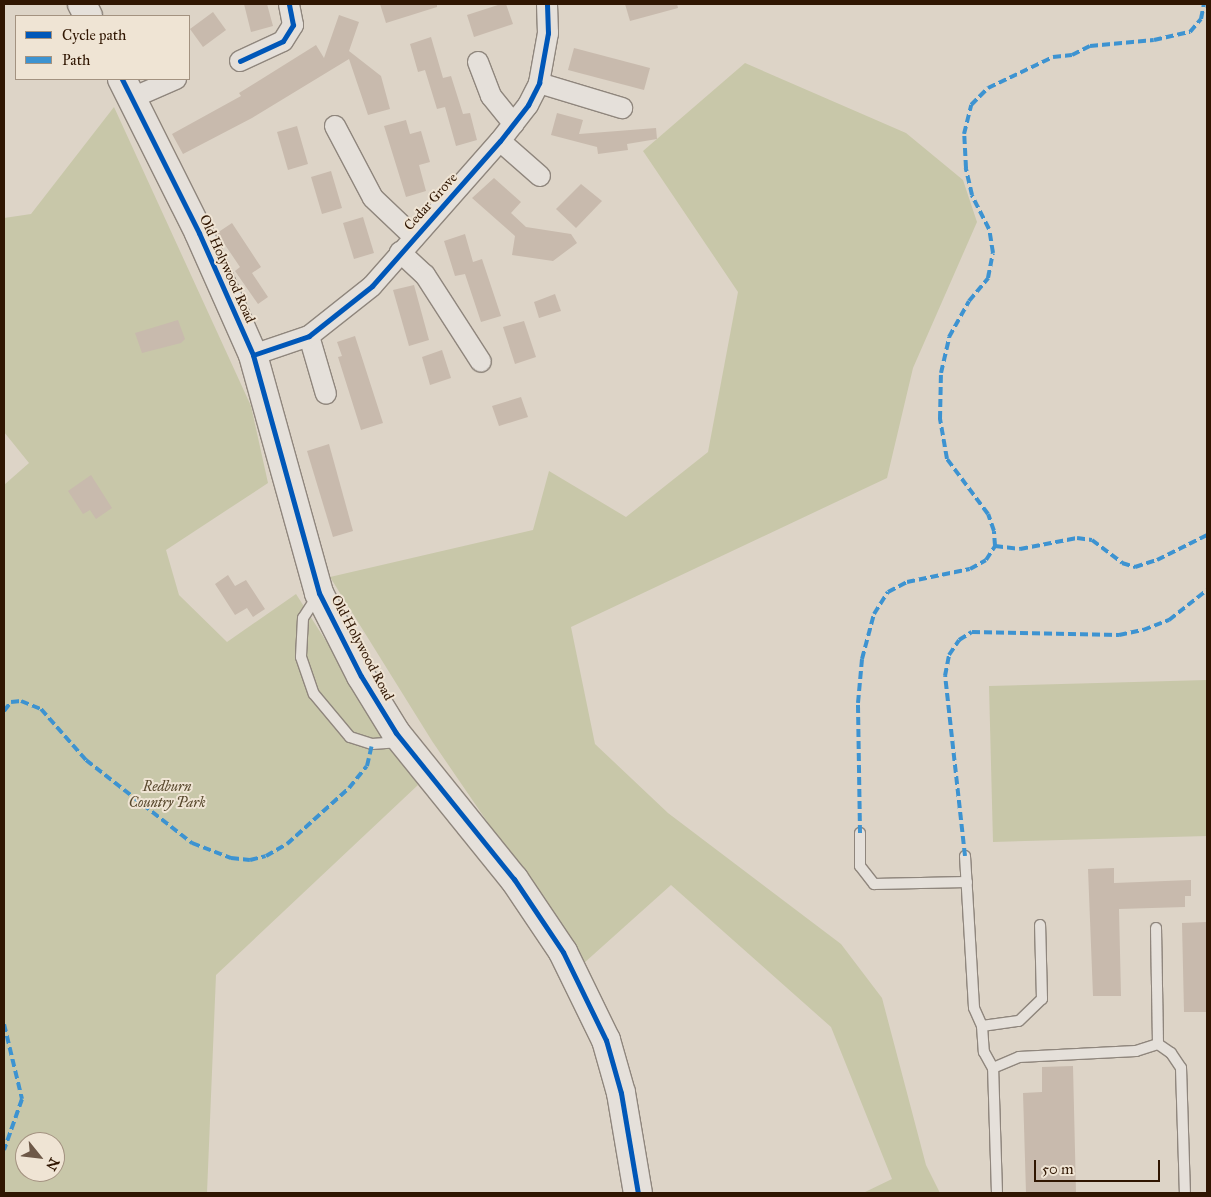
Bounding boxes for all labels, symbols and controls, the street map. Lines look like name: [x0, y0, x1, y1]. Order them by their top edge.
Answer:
legend: [15, 15, 190, 80]
text: Cycle path: [62, 26, 126, 44]
text: Path: [62, 51, 90, 69]
street label: Cedar Grove: [401, 170, 461, 234]
street label: Old Holywood Road: [196, 212, 258, 326]
street label: Old Holywood Road: [327, 592, 397, 704]
park label: Redburn Country Park: [129, 779, 205, 812]
north arrow: [15, 1132, 65, 1182]
scale bar: [1036, 1150, 1162, 1182]
text: N: [42, 1155, 63, 1173]
text: 50 m: [1042, 1160, 1074, 1178]

